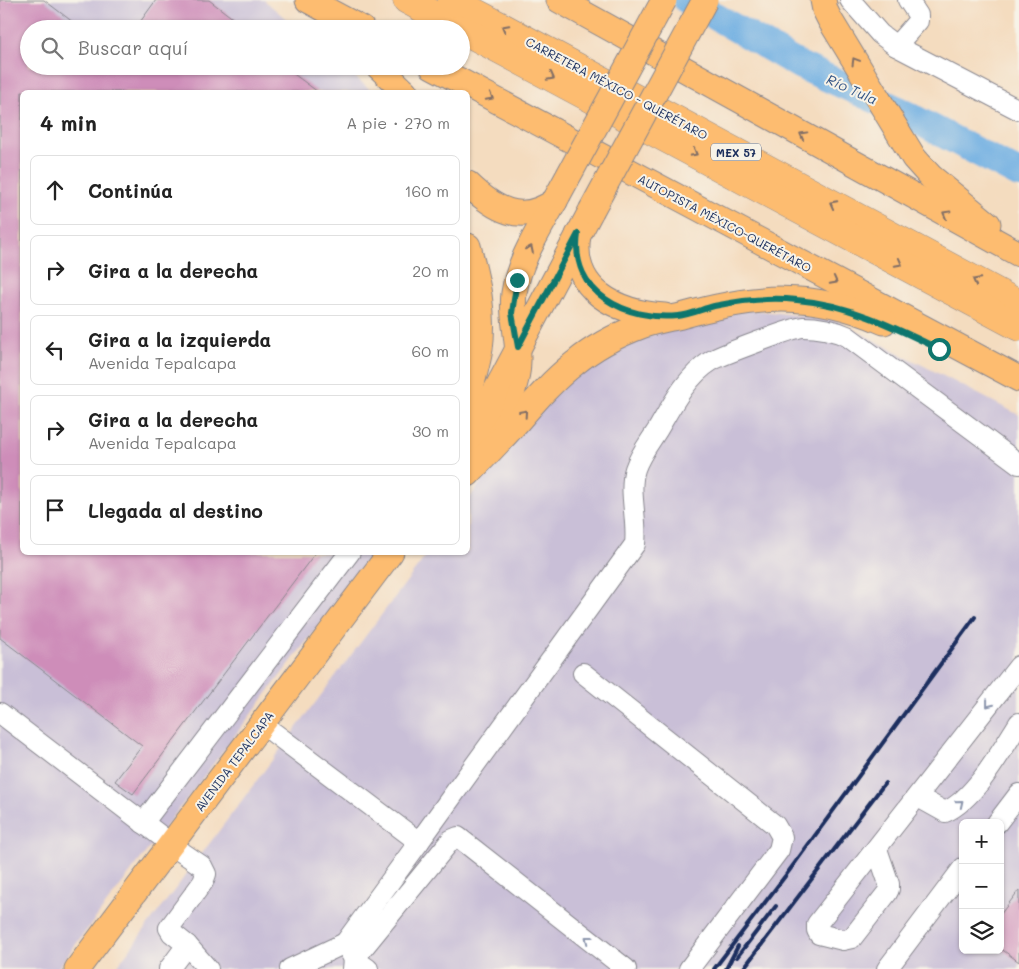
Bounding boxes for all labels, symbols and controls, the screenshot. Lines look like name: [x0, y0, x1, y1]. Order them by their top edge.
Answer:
search box: [20, 20, 470, 75]
one-way arrow: [501, 24, 510, 34]
street label: CARRETERA MÉXICO - QUERÉTARO: [523, 33, 711, 143]
icon: search: [38, 34, 66, 62]
text: Buscar aquí: [78, 35, 188, 60]
one-way arrow: [851, 58, 861, 67]
water label: Río Tula: [824, 69, 880, 109]
one-way arrow: [545, 71, 554, 81]
one-way arrow: [485, 91, 494, 101]
text: 4 min: [40, 109, 97, 136]
text: A pie · 270 m: [346, 112, 450, 133]
one-way arrow: [800, 132, 809, 142]
road number: MEX 57: [711, 144, 761, 160]
one-way arrow: [688, 147, 697, 157]
street label: AUTOPISTA MÉXICO-QUERÉTARO: [635, 170, 815, 276]
icon: ahead: [41, 176, 69, 204]
text: Continúa: [88, 178, 173, 203]
text: 160 m: [404, 180, 449, 201]
one-way arrow: [829, 200, 838, 210]
one-way arrow: [942, 210, 951, 220]
one-way arrow: [524, 245, 534, 254]
icon: right: [41, 256, 69, 284]
one-way arrow: [893, 257, 902, 267]
text: Gira a la derecha: [88, 258, 258, 283]
text: 20 m: [412, 260, 449, 281]
route end: [506, 269, 529, 292]
one-way arrow: [829, 275, 838, 285]
one-way arrow: [972, 277, 981, 287]
text: Gira a la izquierda: [88, 327, 271, 352]
icon: left: [41, 336, 69, 364]
route start: [928, 338, 951, 361]
text: 60 m: [412, 340, 449, 361]
text: Avenida Tepalcapa: [88, 352, 237, 373]
text: Gira a la derecha: [88, 407, 258, 432]
one-way arrow: [519, 410, 527, 419]
icon: right: [41, 416, 69, 444]
text: 30 m: [412, 420, 449, 441]
text: Avenida Tepalcapa: [88, 432, 237, 453]
icon: arrive: [41, 496, 69, 524]
text: Llegada al destino: [88, 498, 263, 523]
one-way arrow: [987, 698, 995, 707]
street label: AVENIDA TEPALCAPA: [191, 708, 277, 814]
one-way arrow: [955, 799, 964, 808]
map controls: [959, 819, 1004, 954]
button: +: [959, 819, 1004, 864]
button: −: [959, 864, 1004, 909]
button: layers: [959, 909, 1004, 954]
one-way arrow: [585, 936, 594, 944]

